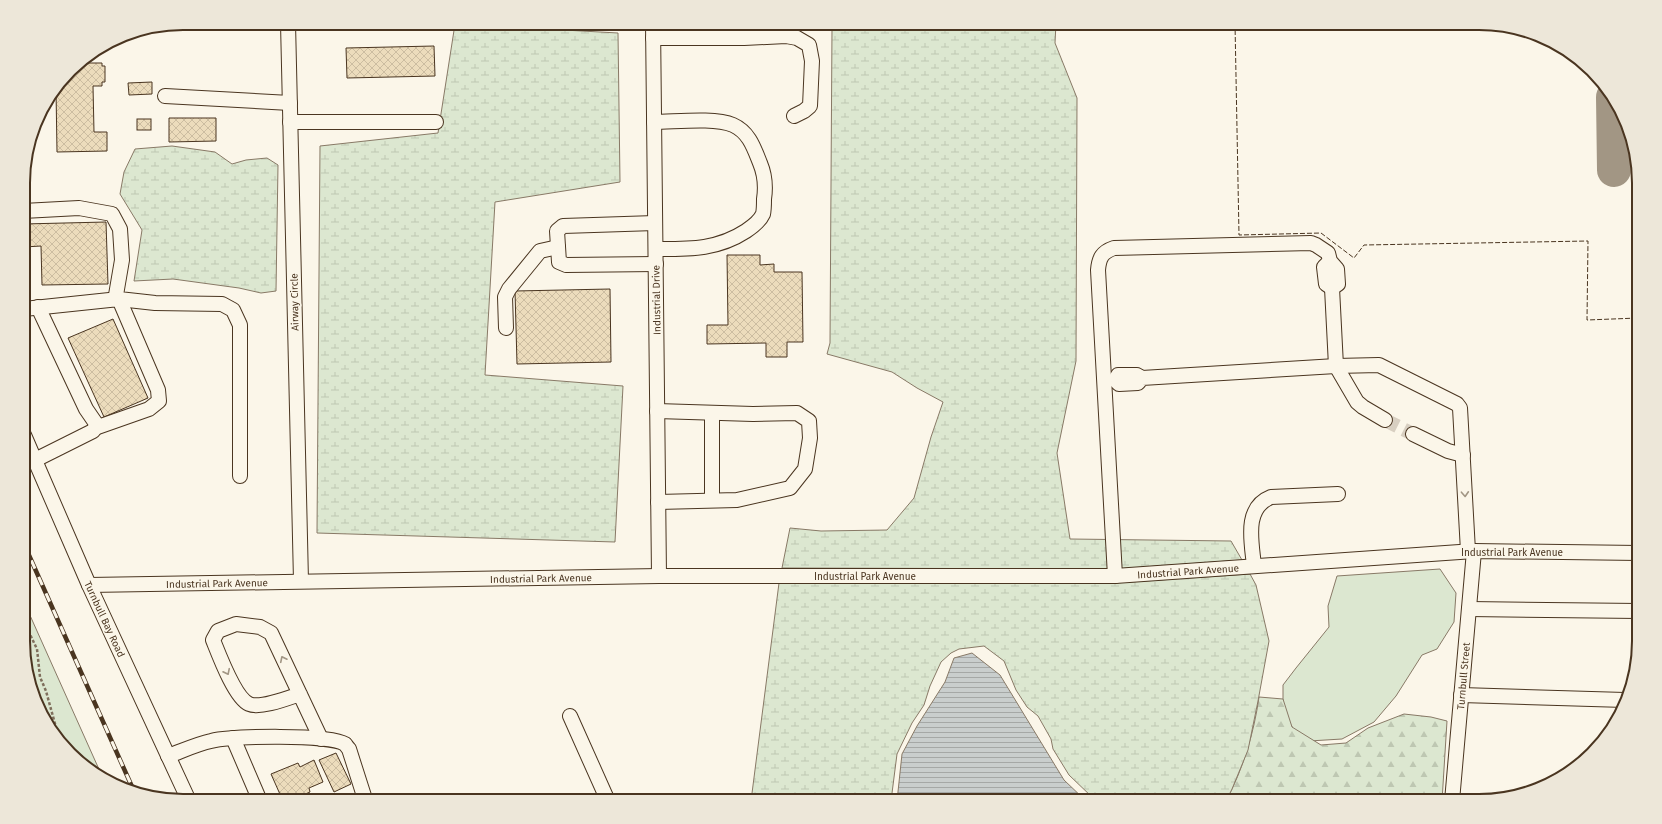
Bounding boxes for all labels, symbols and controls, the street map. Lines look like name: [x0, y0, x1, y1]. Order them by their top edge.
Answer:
street label: Industrial Drive: [650, 265, 664, 335]
street label: Airway Circle: [288, 273, 302, 331]
one-way arrow: [1460, 491, 1469, 497]
street label: Industrial Park Avenue: [1461, 547, 1563, 559]
street label: Industrial Park Avenue: [1137, 562, 1239, 582]
street label: Industrial Park Avenue: [814, 571, 916, 583]
street label: Industrial Park Avenue: [490, 572, 592, 586]
street label: Industrial Park Avenue: [166, 577, 268, 591]
street label: Turnbull Bay Road: [81, 579, 127, 659]
street label: Turnbull Street: [1455, 641, 1473, 710]
one-way arrow: [281, 656, 288, 663]
one-way arrow: [222, 668, 230, 675]

